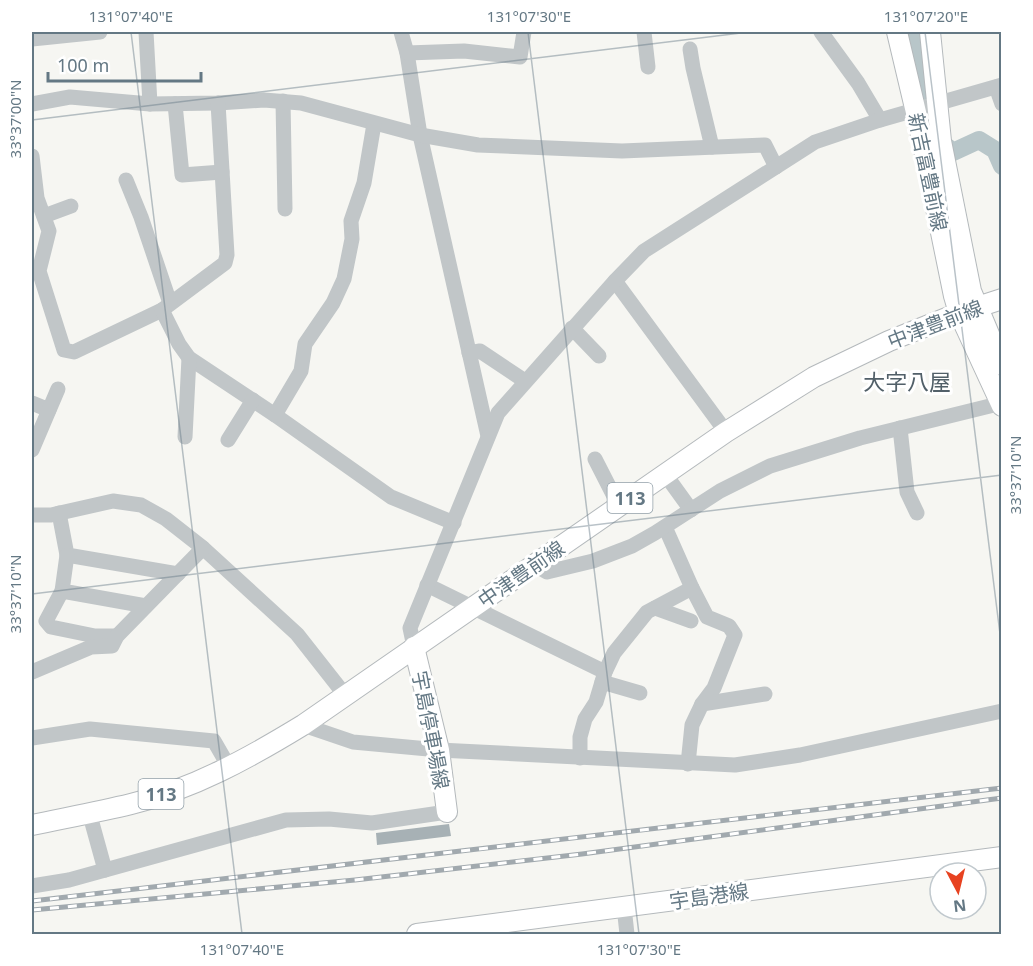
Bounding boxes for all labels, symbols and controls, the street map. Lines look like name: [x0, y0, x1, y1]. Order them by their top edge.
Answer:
text: 131°07'40"E: [89, 6, 173, 26]
text: 131°07'30"E: [487, 6, 571, 26]
text: 131°07'20"E: [884, 6, 968, 26]
scale bar: [48, 45, 201, 83]
text: 100 m: [57, 53, 109, 77]
text: 33°37'00"N: [5, 80, 25, 158]
street label: 新吉富豊前線: [902, 111, 954, 233]
street label: 中津豊前線: [883, 293, 987, 355]
district label: 大字八屋: [863, 366, 951, 396]
text: 33°37'10"N: [1005, 436, 1025, 514]
road number: 113: [608, 483, 652, 513]
street label: 中津豊前線: [472, 534, 570, 614]
text: 33°37'10"N: [5, 555, 25, 633]
street label: 宇島停車場線: [406, 669, 456, 791]
road number: 113: [138, 779, 184, 809]
north arrow: [928, 861, 988, 921]
street label: 宇島港線: [668, 877, 750, 915]
text: N: [952, 894, 968, 918]
text: 131°07'40"E: [200, 939, 284, 959]
text: 131°07'30"E: [597, 939, 681, 959]

